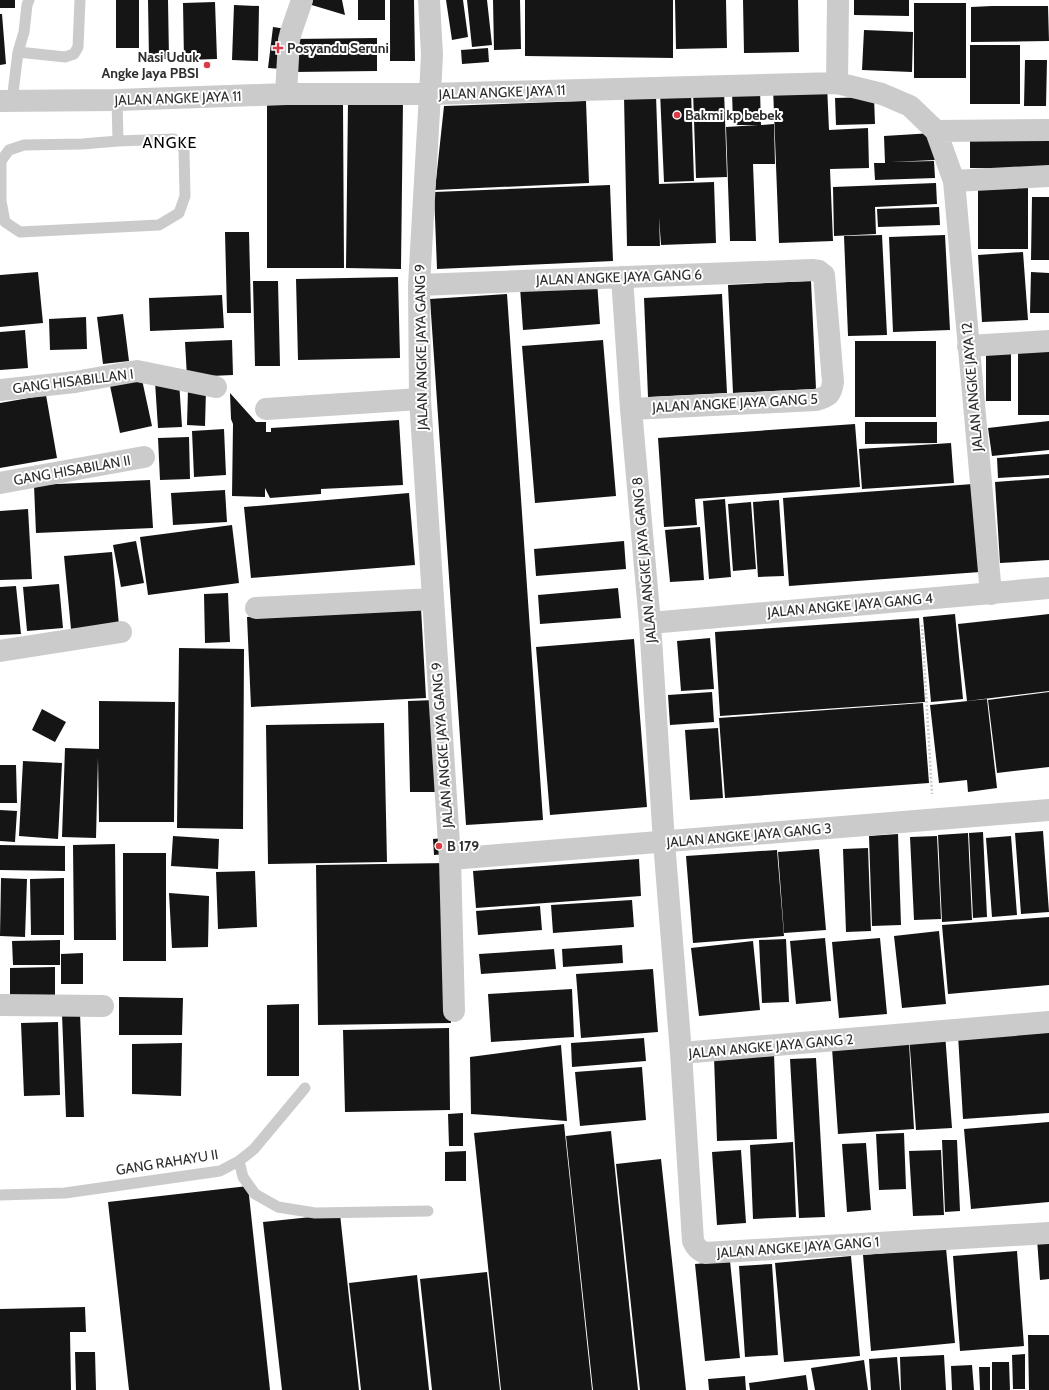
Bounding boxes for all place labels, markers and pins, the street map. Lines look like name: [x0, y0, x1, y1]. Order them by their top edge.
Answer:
place label: Posyandu Seruni: [287, 39, 389, 57]
marker: Posyandu Seruni: [272, 42, 284, 54]
place label: Nasi Uduk Angke Jaya PBSI: [101, 48, 199, 82]
marker: Nasi Uduk Angke Jaya PBSI: [202, 60, 212, 70]
place label: Bakmi kp bebek: [685, 106, 782, 124]
marker: Bakmi kp bebek: [672, 110, 682, 120]
place label: B 179: [447, 837, 479, 855]
marker: B 179: [434, 841, 444, 851]

